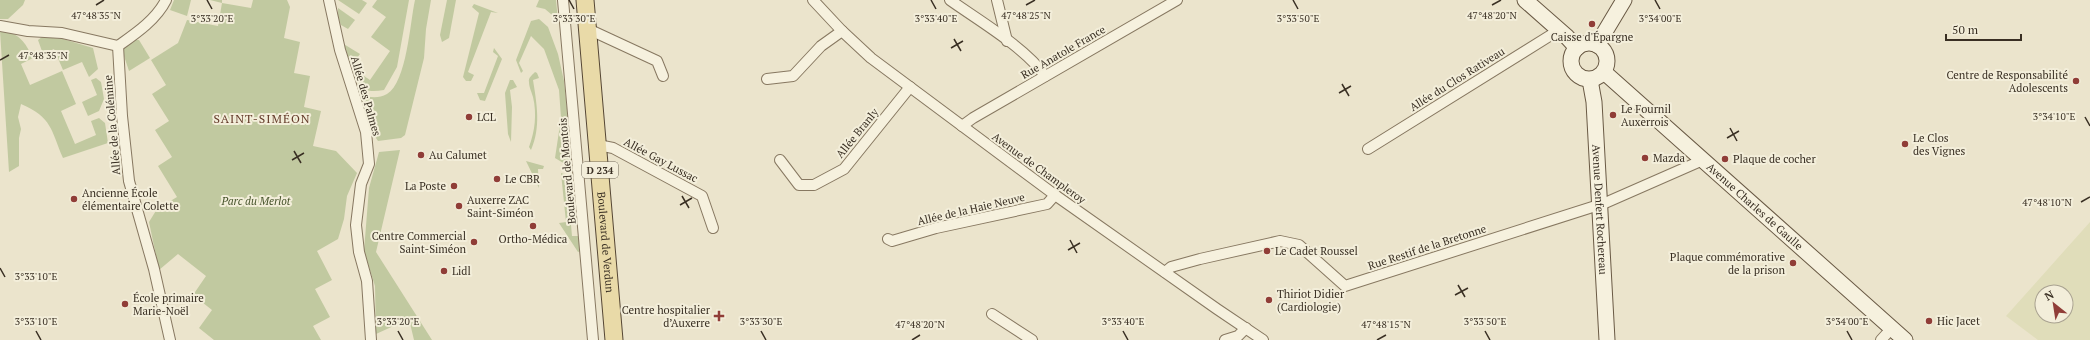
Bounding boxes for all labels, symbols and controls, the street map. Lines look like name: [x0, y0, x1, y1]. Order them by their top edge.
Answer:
text: 47°48'35"N: [71, 9, 121, 22]
text: 47°48'25"N: [1001, 9, 1051, 22]
text: 47°48'20"N: [1467, 9, 1517, 22]
text: 3°33'20"E: [191, 12, 234, 25]
text: 3°33'30"E: [553, 12, 596, 25]
text: 3°33'40"E: [915, 12, 958, 25]
text: 3°33'50"E: [1277, 12, 1320, 25]
text: 3°34'00"E: [1639, 12, 1682, 25]
scale bar: [1946, 16, 2021, 42]
marker: Caisse d'Épargne: [1587, 19, 1597, 29]
street label: Rue Anatole France: [1018, 22, 1108, 82]
text: 50 m: [1952, 22, 1979, 37]
place label: Caisse d'Épargne: [1551, 30, 1634, 44]
street label: Allée du Clos Rativeau: [1407, 44, 1508, 114]
text: 47°48'35"N: [18, 49, 68, 62]
street label: Allée des Palmes: [348, 55, 384, 138]
place label: Centre de Responsabilité Adolescents: [1946, 68, 2068, 95]
street label: Allée de la Colémine: [101, 74, 123, 176]
marker: Centre de Responsabilité Adolescents: [2071, 76, 2081, 86]
place label: Le Fournil Auxerrois: [1621, 102, 1671, 129]
street label: Allée Branly: [833, 105, 882, 161]
place label: LCL: [477, 110, 496, 124]
marker: Le Fournil Auxerrois: [1608, 110, 1618, 120]
text: 3°34'10"E: [2033, 110, 2076, 123]
district label: SAINT-SIMÉON: [213, 111, 311, 126]
marker: LCL: [464, 112, 474, 122]
street label: Boulevard de Montois: [555, 117, 579, 225]
street label: Avenue de Champleroy: [989, 129, 1089, 207]
place label: Le Clos des Vignes: [1913, 131, 1965, 158]
street label: Allée Gay Lussac: [622, 135, 700, 185]
marker: Le Clos des Vignes: [1900, 139, 1910, 149]
street label: Avenue Denfert Rochereau: [1589, 144, 1610, 276]
place label: Au Calumet: [429, 148, 487, 162]
marker: Au Calumet: [416, 150, 426, 160]
place label: Mazda: [1653, 151, 1686, 165]
place label: Plaque de cocher: [1733, 152, 1816, 166]
marker: Mazda: [1640, 153, 1650, 163]
marker: Plaque de cocher: [1720, 154, 1730, 164]
street label: Avenue Charles de Gaulle: [1704, 160, 1806, 253]
road number: D 234: [582, 162, 618, 178]
place label: Le CBR: [505, 172, 540, 186]
marker: Le CBR: [492, 174, 502, 184]
place label: La Poste: [405, 179, 446, 193]
marker: La Poste: [449, 181, 459, 191]
place label: Ancienne École élémentaire Colette: [82, 186, 179, 213]
street label: Allée de la Haie Neuve: [916, 190, 1026, 228]
street label: Boulevard de Verdun: [594, 191, 617, 294]
place label: Auxerre ZAC Saint-Siméon: [467, 193, 534, 220]
marker: Ancienne École élémentaire Colette: [69, 194, 79, 204]
park label: Parc du Merlot: [220, 194, 291, 208]
text: 47°48'10"N: [2022, 196, 2072, 209]
marker: Auxerre ZAC Saint-Siméon: [454, 201, 464, 211]
marker: Ortho-Médica: [528, 221, 538, 231]
street label: Rue Restif de la Bretonne: [1366, 221, 1488, 273]
place label: Centre Commercial Saint-Siméon: [372, 229, 466, 256]
place label: Ortho-Médica: [499, 232, 568, 246]
marker: Centre Commercial Saint-Siméon: [469, 237, 479, 247]
place label: Le Cadet Roussel: [1275, 244, 1358, 258]
marker: Le Cadet Roussel: [1262, 246, 1272, 256]
place label: Plaque commémorative de la prison: [1670, 250, 1785, 277]
marker: Plaque commémorative de la prison: [1788, 258, 1798, 268]
place label: Lidl: [452, 264, 471, 278]
marker: Lidl: [439, 266, 449, 276]
text: 3°33'10"E: [15, 270, 58, 283]
north arrow: [2034, 284, 2074, 324]
place label: Thiriot Didier (Cardiologie): [1277, 287, 1345, 314]
text: N: [2042, 287, 2057, 303]
place label: École primaire Marie-Noël: [133, 291, 204, 318]
marker: Thiriot Didier (Cardiologie): [1264, 295, 1274, 305]
marker: École primaire Marie-Noël: [120, 299, 130, 309]
place label: Centre hospitalier d’Auxerre: [622, 303, 711, 330]
marker: Centre hospitalier d’Auxerre: [713, 310, 725, 322]
place label: Hic Jacet: [1937, 314, 1980, 328]
text: 3°33'10"E: [15, 315, 58, 328]
text: 3°33'20"E: [377, 315, 420, 328]
text: 3°33'30"E: [740, 315, 783, 328]
text: 3°33'40"E: [1102, 315, 1145, 328]
text: 3°33'50"E: [1464, 315, 1507, 328]
text: 3°34'00"E: [1826, 315, 1869, 328]
marker: Hic Jacet: [1924, 316, 1934, 326]
text: 47°48'20"N: [895, 318, 945, 331]
text: 47°48'15"N: [1361, 318, 1411, 331]

